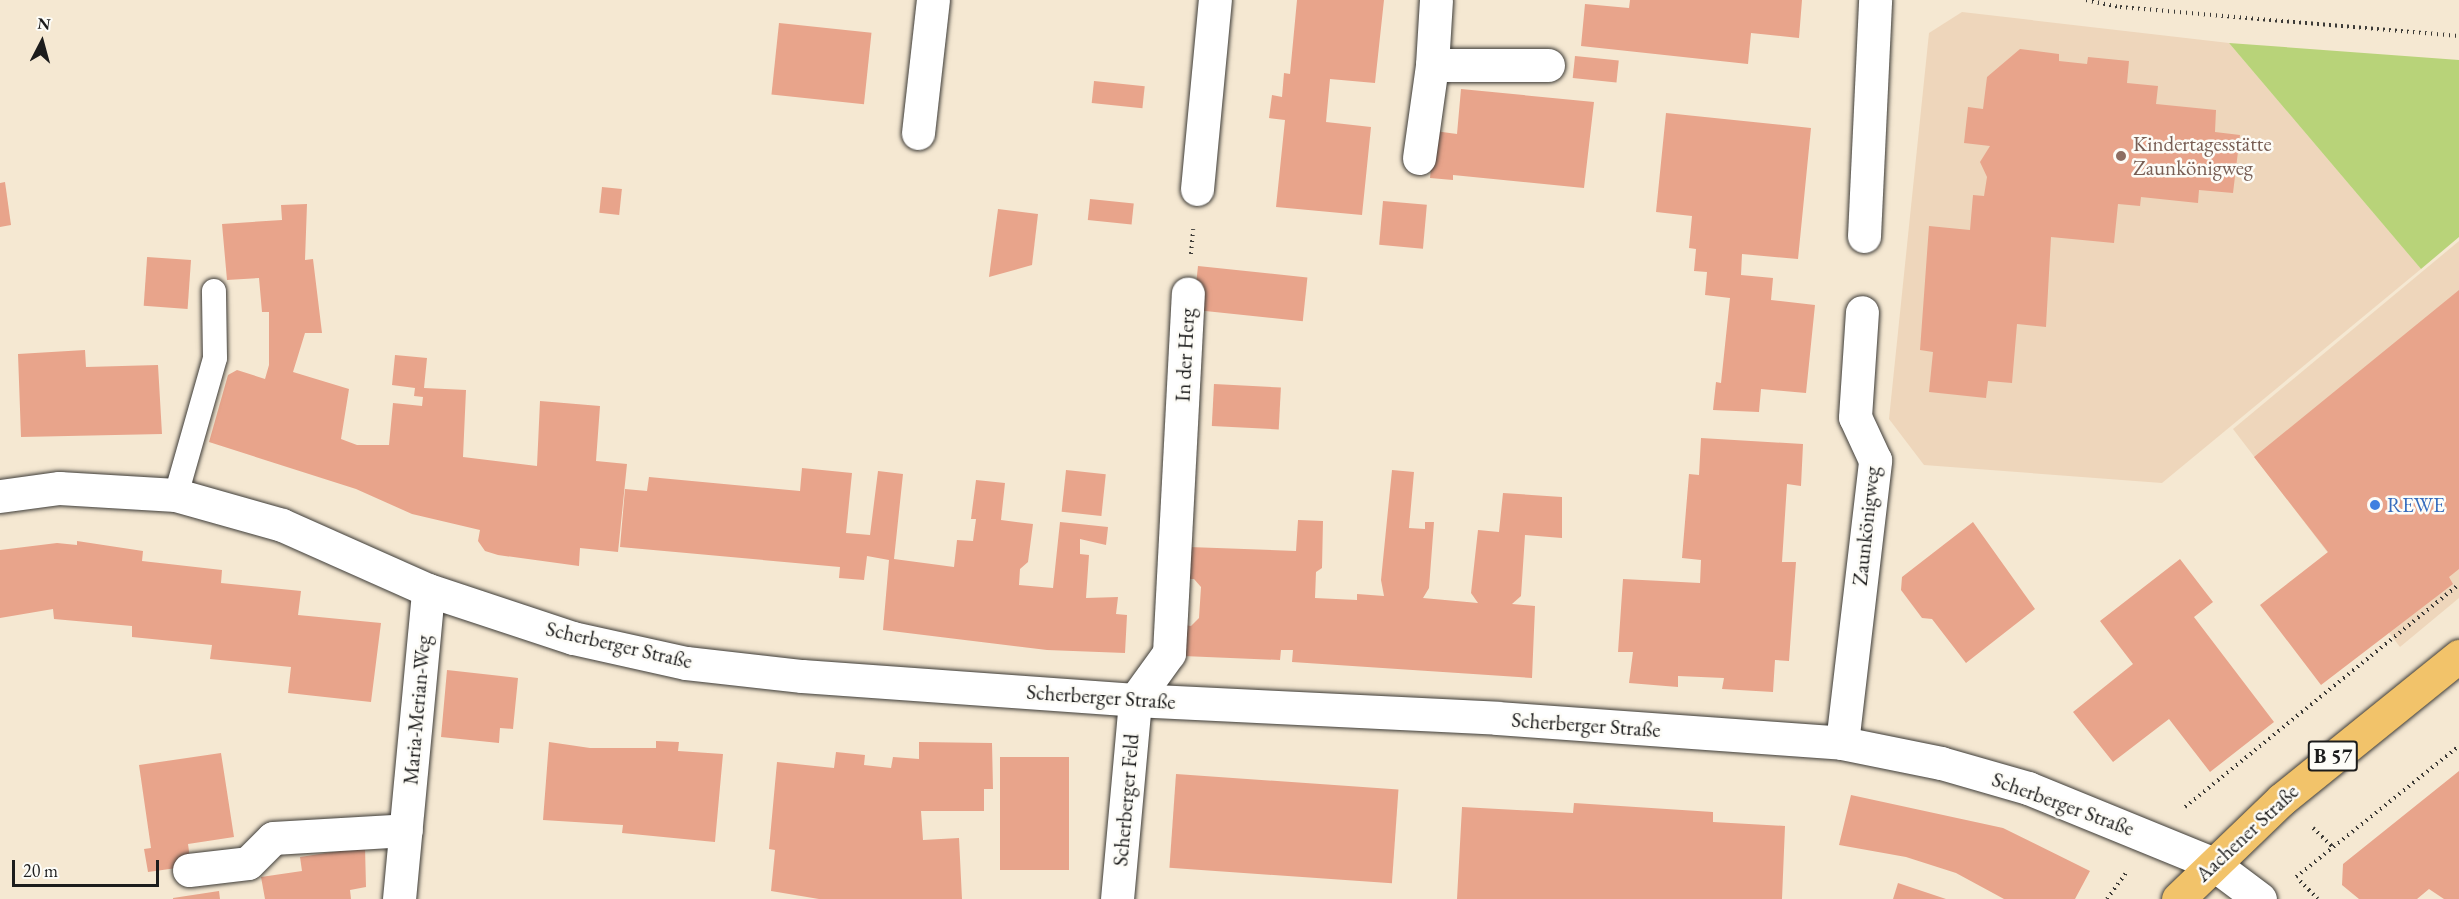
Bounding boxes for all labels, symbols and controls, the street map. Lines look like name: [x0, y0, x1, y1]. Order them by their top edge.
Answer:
north arrow: [12, 12, 72, 72]
text: N: [36, 12, 51, 35]
place label: Kindertagesstätte Zaunkönigweg: [2133, 131, 2272, 181]
marker: Kindertagesstätte Zaunkönigweg: [2114, 149, 2128, 163]
street label: In der Herg: [1170, 308, 1200, 402]
street label: Zaunkönigweg: [1847, 465, 1885, 587]
place label: REWE: [2387, 492, 2445, 518]
marker: REWE: [2368, 498, 2382, 512]
street label: Scherberger Straße: [543, 616, 695, 674]
street label: Maria-Merian-Weg: [398, 634, 436, 786]
street label: Scherberger Straße: [1026, 679, 1176, 715]
street label: Scherberger Straße: [1511, 707, 1661, 743]
street label: Scherberger Feld: [1108, 733, 1144, 867]
road number: B 57: [2308, 739, 2358, 773]
street label: Scherberger Straße: [1988, 767, 2138, 841]
street label: Aachener Straße: [2190, 779, 2304, 887]
scale bar: [15, 848, 162, 886]
text: 20 m: [23, 859, 58, 882]

